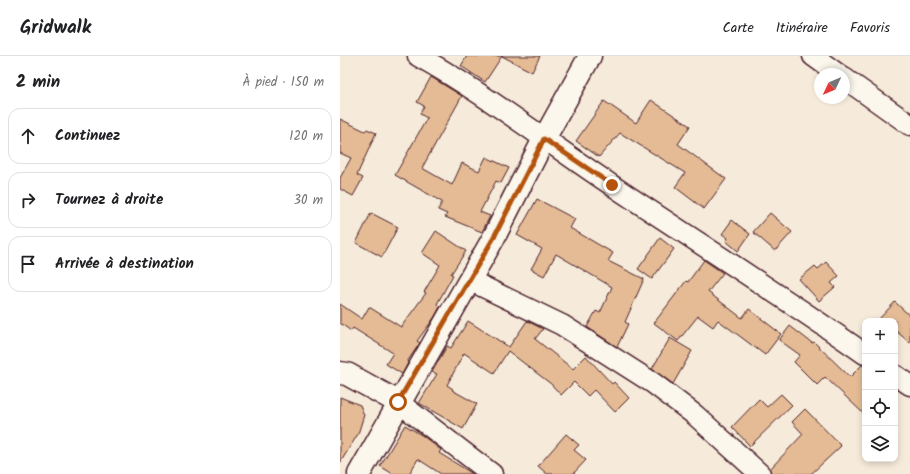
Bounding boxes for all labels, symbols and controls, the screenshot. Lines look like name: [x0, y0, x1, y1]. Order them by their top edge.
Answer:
text: Gridwalk: [20, 13, 91, 43]
text: Carte: [722, 17, 754, 39]
text: Itinéraire: [776, 17, 828, 39]
text: Favoris: [850, 17, 890, 39]
north arrow: [814, 68, 850, 104]
text: 2 min: [16, 69, 60, 96]
text: À pied · 150 m: [243, 72, 324, 93]
text: Continuez: [55, 124, 120, 148]
icon: ahead: [17, 125, 39, 147]
text: 120 m: [289, 126, 323, 147]
route end: [603, 176, 621, 194]
text: Tournez à droite: [55, 188, 163, 212]
icon: right: [17, 189, 39, 211]
text: 30 m: [294, 190, 323, 211]
text: Arrivée à destination: [55, 252, 194, 276]
icon: arrive: [17, 253, 39, 275]
map controls: [862, 318, 898, 462]
button: +: [862, 318, 898, 354]
button: −: [862, 354, 898, 390]
button: locate: [862, 390, 898, 426]
route start: [389, 393, 407, 411]
button: layers: [862, 426, 898, 462]

